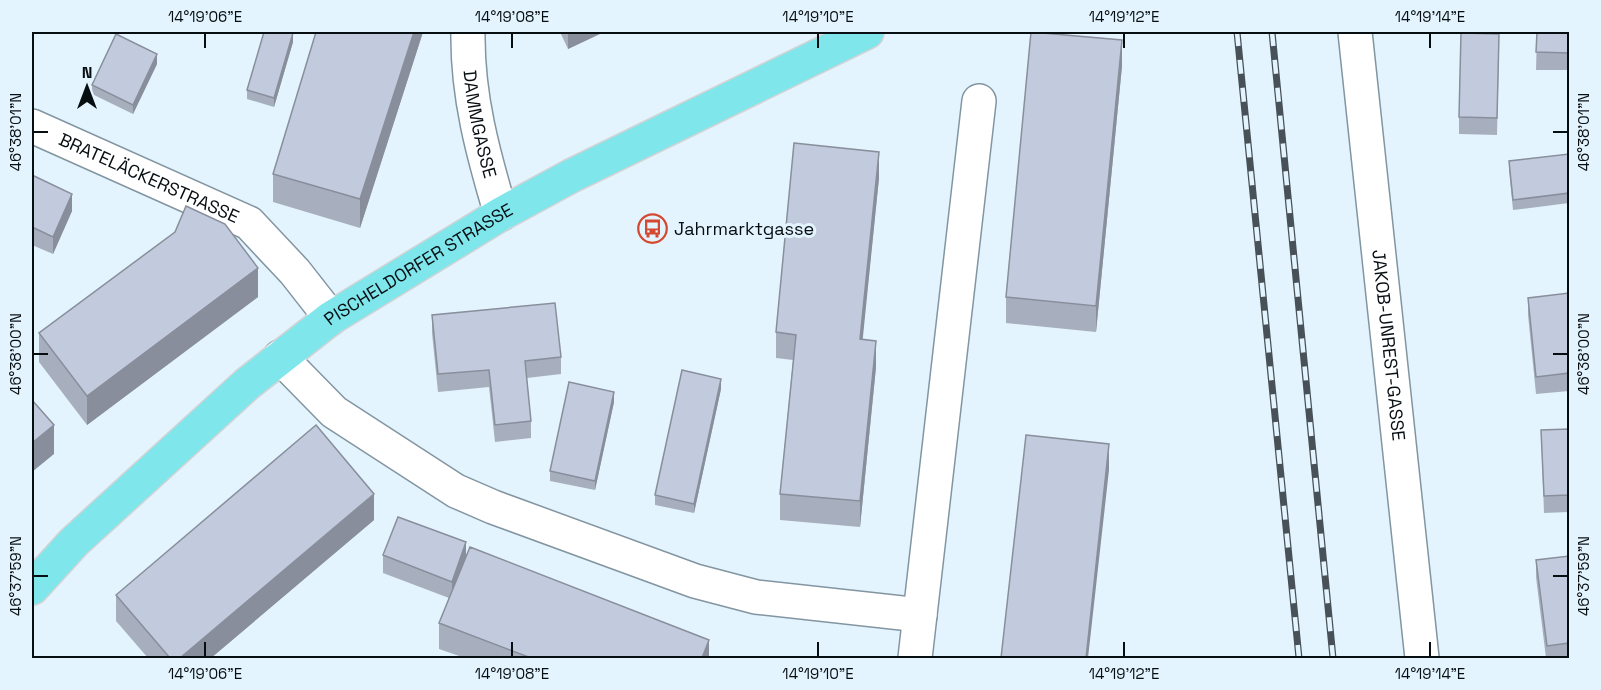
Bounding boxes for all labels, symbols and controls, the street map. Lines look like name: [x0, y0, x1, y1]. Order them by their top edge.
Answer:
text: 14°19'06"E: [168, 7, 242, 26]
text: 14°19'08"E: [475, 7, 549, 26]
text: 14°19'10"E: [782, 7, 854, 26]
text: 14°19'12"E: [1089, 7, 1159, 26]
text: 14°19'14"E: [1395, 7, 1465, 26]
north arrow: [57, 57, 117, 117]
text: N: [82, 62, 92, 83]
street label: DAMMGASSE: [458, 69, 502, 180]
text: 46°38'01"N: [6, 93, 25, 171]
text: 46°38'01"N: [1574, 93, 1593, 171]
street label: BRATELÄCKERSTRASSE: [55, 127, 243, 228]
street label: PISCHELDORFER STRASSE: [319, 198, 517, 330]
bus stop icon: Jahrmarktgasse: [637, 213, 669, 245]
place label: Jahrmarktgasse: [674, 217, 814, 240]
street label: JAKOB-UNREST-GASSE: [1367, 248, 1411, 442]
text: 46°38'00"N: [6, 313, 25, 395]
text: 46°38'00"N: [1574, 313, 1593, 395]
text: 46°37'59"N: [6, 536, 25, 616]
text: 46°37'59"N: [1574, 536, 1593, 616]
text: 14°19'06"E: [168, 664, 242, 683]
text: 14°19'08"E: [475, 664, 549, 683]
text: 14°19'10"E: [782, 664, 854, 683]
text: 14°19'12"E: [1089, 664, 1159, 683]
text: 14°19'14"E: [1395, 664, 1465, 683]

